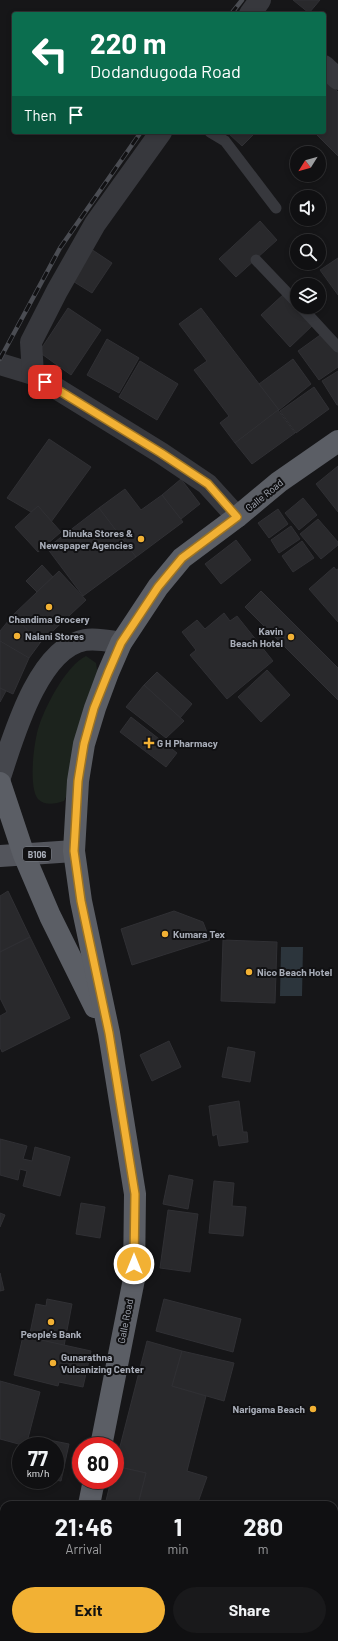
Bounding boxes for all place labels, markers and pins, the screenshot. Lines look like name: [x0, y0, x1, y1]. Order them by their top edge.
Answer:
pin: [28, 365, 62, 399]
place label: Dinuka Stores & Newspaper Agencies: [39, 527, 133, 551]
marker: Dinuka Stores & Newspaper Agencies: [136, 534, 146, 544]
marker: Chandima Grocery: [44, 602, 54, 612]
place label: Chandima Grocery: [8, 613, 90, 625]
place label: Kavin Beach Hotel: [230, 625, 283, 649]
place label: Nalani Stores: [25, 630, 84, 642]
marker: Nalani Stores: [12, 631, 22, 641]
marker: Kavin Beach Hotel: [286, 632, 296, 642]
place label: G H Pharmacy: [157, 737, 218, 749]
marker: G H Pharmacy: [144, 738, 154, 748]
place label: Kumara Tex: [173, 928, 226, 940]
marker: Kumara Tex: [160, 929, 170, 939]
place label: Nico Beach Hotel: [257, 966, 332, 978]
marker: Nico Beach Hotel: [244, 967, 254, 977]
marker: People's Bank: [46, 1317, 56, 1327]
place label: People's Bank: [21, 1328, 82, 1340]
place label: Gunarathna Vulcanizing Center: [61, 1351, 144, 1375]
marker: Gunarathna Vulcanizing Center: [48, 1358, 58, 1368]
place label: Narigama Beach: [232, 1403, 305, 1415]
marker: Narigama Beach: [308, 1404, 318, 1414]

